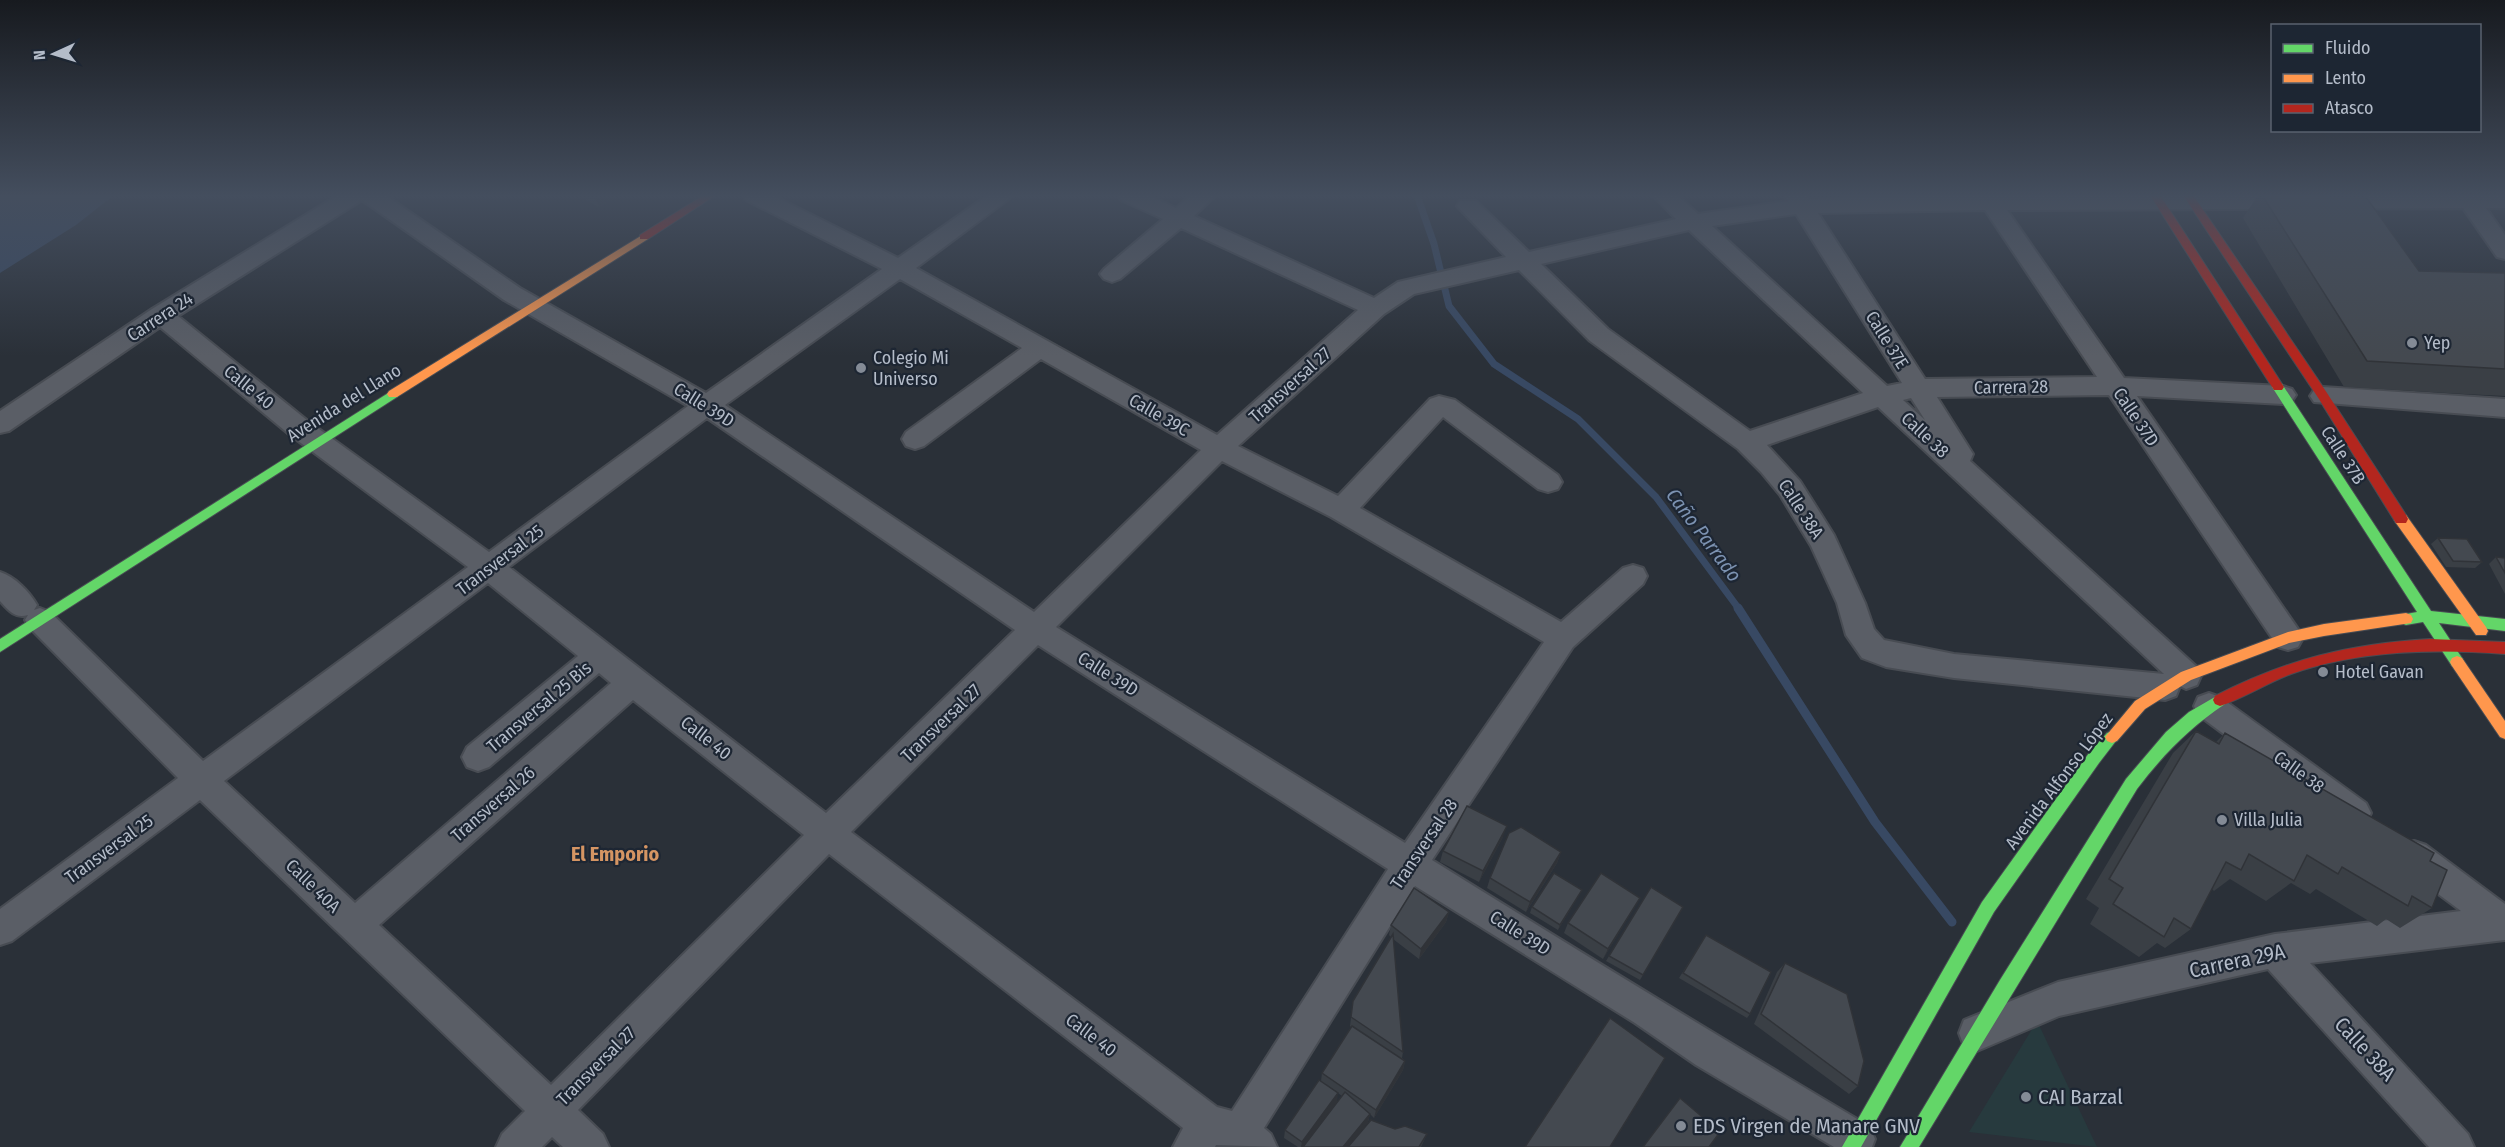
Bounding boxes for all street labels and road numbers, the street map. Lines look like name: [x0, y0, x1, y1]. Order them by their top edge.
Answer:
street label: Carrera 24: [123, 288, 197, 346]
street label: Calle 37E: [1861, 307, 1913, 373]
street label: Transversal 27: [1245, 343, 1335, 427]
street label: Avenida del Llano: [283, 359, 405, 447]
street label: Calle 40: [219, 360, 279, 414]
street label: Carrera 28: [1974, 375, 2048, 399]
street label: Calle 39D: [670, 378, 738, 432]
street label: Calle 37D: [2108, 384, 2164, 450]
street label: Calle 39C: [1125, 389, 1193, 441]
street label: Calle 38: [1897, 407, 1953, 463]
street label: Calle 37B: [2316, 422, 2370, 489]
street label: Calle 38A: [1774, 475, 1829, 543]
street label: Transversal 25: [452, 520, 548, 600]
street label: Calle 39D: [1074, 647, 1142, 701]
street label: Transversal 25 Bis: [482, 657, 596, 757]
street label: Transversal 27: [897, 680, 985, 766]
street label: Avenida Alfonso López: [2000, 708, 2118, 854]
street label: Calle 40: [676, 711, 736, 765]
street label: Calle 38: [2269, 746, 2329, 798]
street label: Transversal 26: [446, 761, 540, 846]
street label: Transversal 28: [1386, 795, 1462, 893]
street label: Transversal 25: [61, 810, 157, 888]
street label: Calle 40A: [281, 855, 345, 918]
street label: Calle 39D: [1486, 906, 1554, 960]
street label: Carrera 29A: [2187, 938, 2287, 984]
street label: Calle 40: [1061, 1009, 1121, 1061]
street label: Calle 38A: [2329, 1012, 2401, 1086]
street label: Transversal 27: [552, 1022, 640, 1110]

